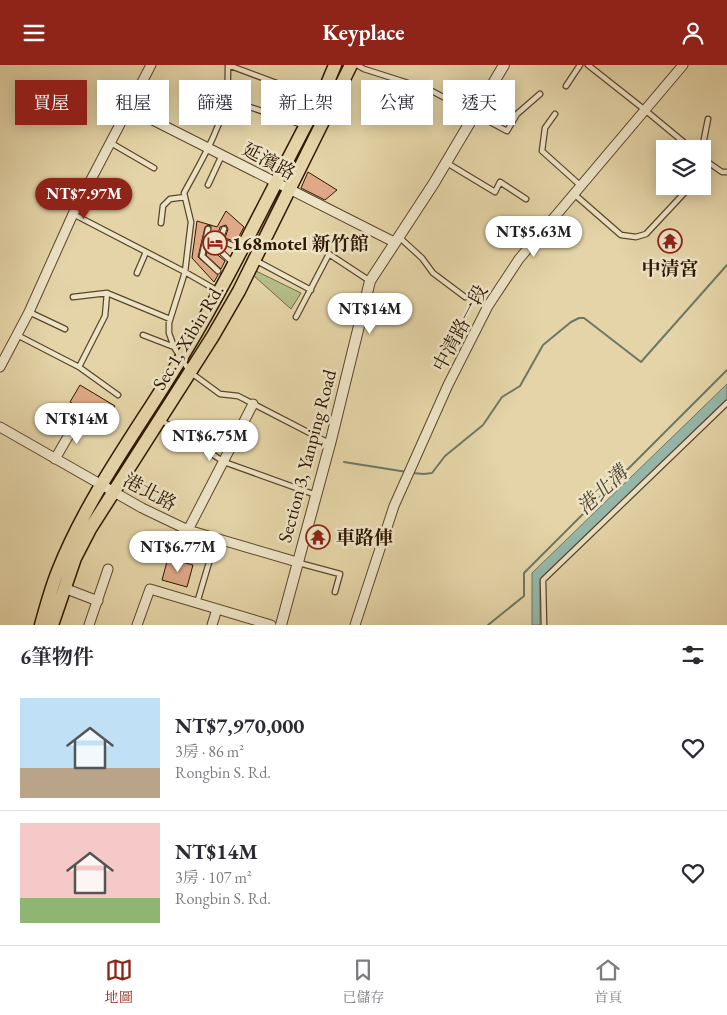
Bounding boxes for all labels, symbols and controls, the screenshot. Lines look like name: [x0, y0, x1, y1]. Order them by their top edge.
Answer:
text: Keyplace: [323, 18, 404, 47]
icon: menu: [20, 19, 48, 47]
icon: person: [679, 19, 707, 47]
chip: 買屋: [15, 80, 87, 125]
chip: 租屋: [97, 80, 169, 125]
chip: 篩選: [179, 80, 251, 125]
chip: 新上架: [261, 80, 351, 125]
chip: 公寓: [361, 80, 433, 125]
chip: 透天: [443, 80, 515, 125]
street label: 延濱路: [238, 137, 300, 185]
map controls: [656, 140, 711, 195]
button: layers: [656, 140, 711, 195]
pin: NT$7.97M: [32, 177, 136, 220]
text: NT$7.97M: [46, 183, 122, 204]
pin: NT$5.63M: [482, 215, 586, 258]
text: NT$5.63M: [496, 221, 572, 242]
temple icon: 中清宮: [657, 228, 683, 254]
hotel icon: 168motel 新竹館: [202, 230, 228, 256]
place label: 168motel 新竹館: [232, 231, 369, 256]
place label: 中清宮: [641, 256, 699, 281]
street label: Sec.1, Xibin Rd.: [147, 279, 229, 395]
street label: 中清路一段: [427, 280, 493, 376]
pin: NT$14M: [329, 293, 411, 335]
text: NT$14M: [338, 298, 402, 319]
street label: Section 3, Yanping Road: [272, 366, 342, 545]
pin: NT$14M: [36, 403, 118, 445]
text: NT$14M: [45, 408, 109, 429]
pin: NT$6.75M: [158, 419, 262, 462]
text: NT$6.75M: [172, 425, 248, 446]
water label: 港北溝: [571, 458, 635, 520]
street label: 港北路: [119, 468, 181, 516]
temple icon: 車路俥: [305, 524, 331, 550]
place label: 車路俥: [336, 525, 393, 550]
pin: NT$6.77M: [126, 531, 230, 573]
text: NT$6.77M: [140, 536, 216, 557]
icon: filters: [679, 641, 707, 669]
text: 6筆物件: [20, 643, 94, 670]
text: NT$7,970,000: [175, 712, 304, 739]
icon: home: [60, 718, 120, 778]
icon: heart: [679, 734, 707, 762]
text: 3房 · 86 m²: [175, 741, 244, 762]
text: Rongbin S. Rd.: [175, 762, 271, 783]
text: NT$14M: [175, 838, 258, 865]
icon: home: [60, 843, 120, 903]
icon: heart: [679, 859, 707, 887]
text: 3房 · 107 m²: [175, 867, 252, 888]
text: Rongbin S. Rd.: [175, 888, 271, 909]
tab: 地圖: [105, 956, 133, 1006]
tab: 已儲存: [342, 956, 384, 1006]
tab: 首頁: [594, 956, 622, 1006]

